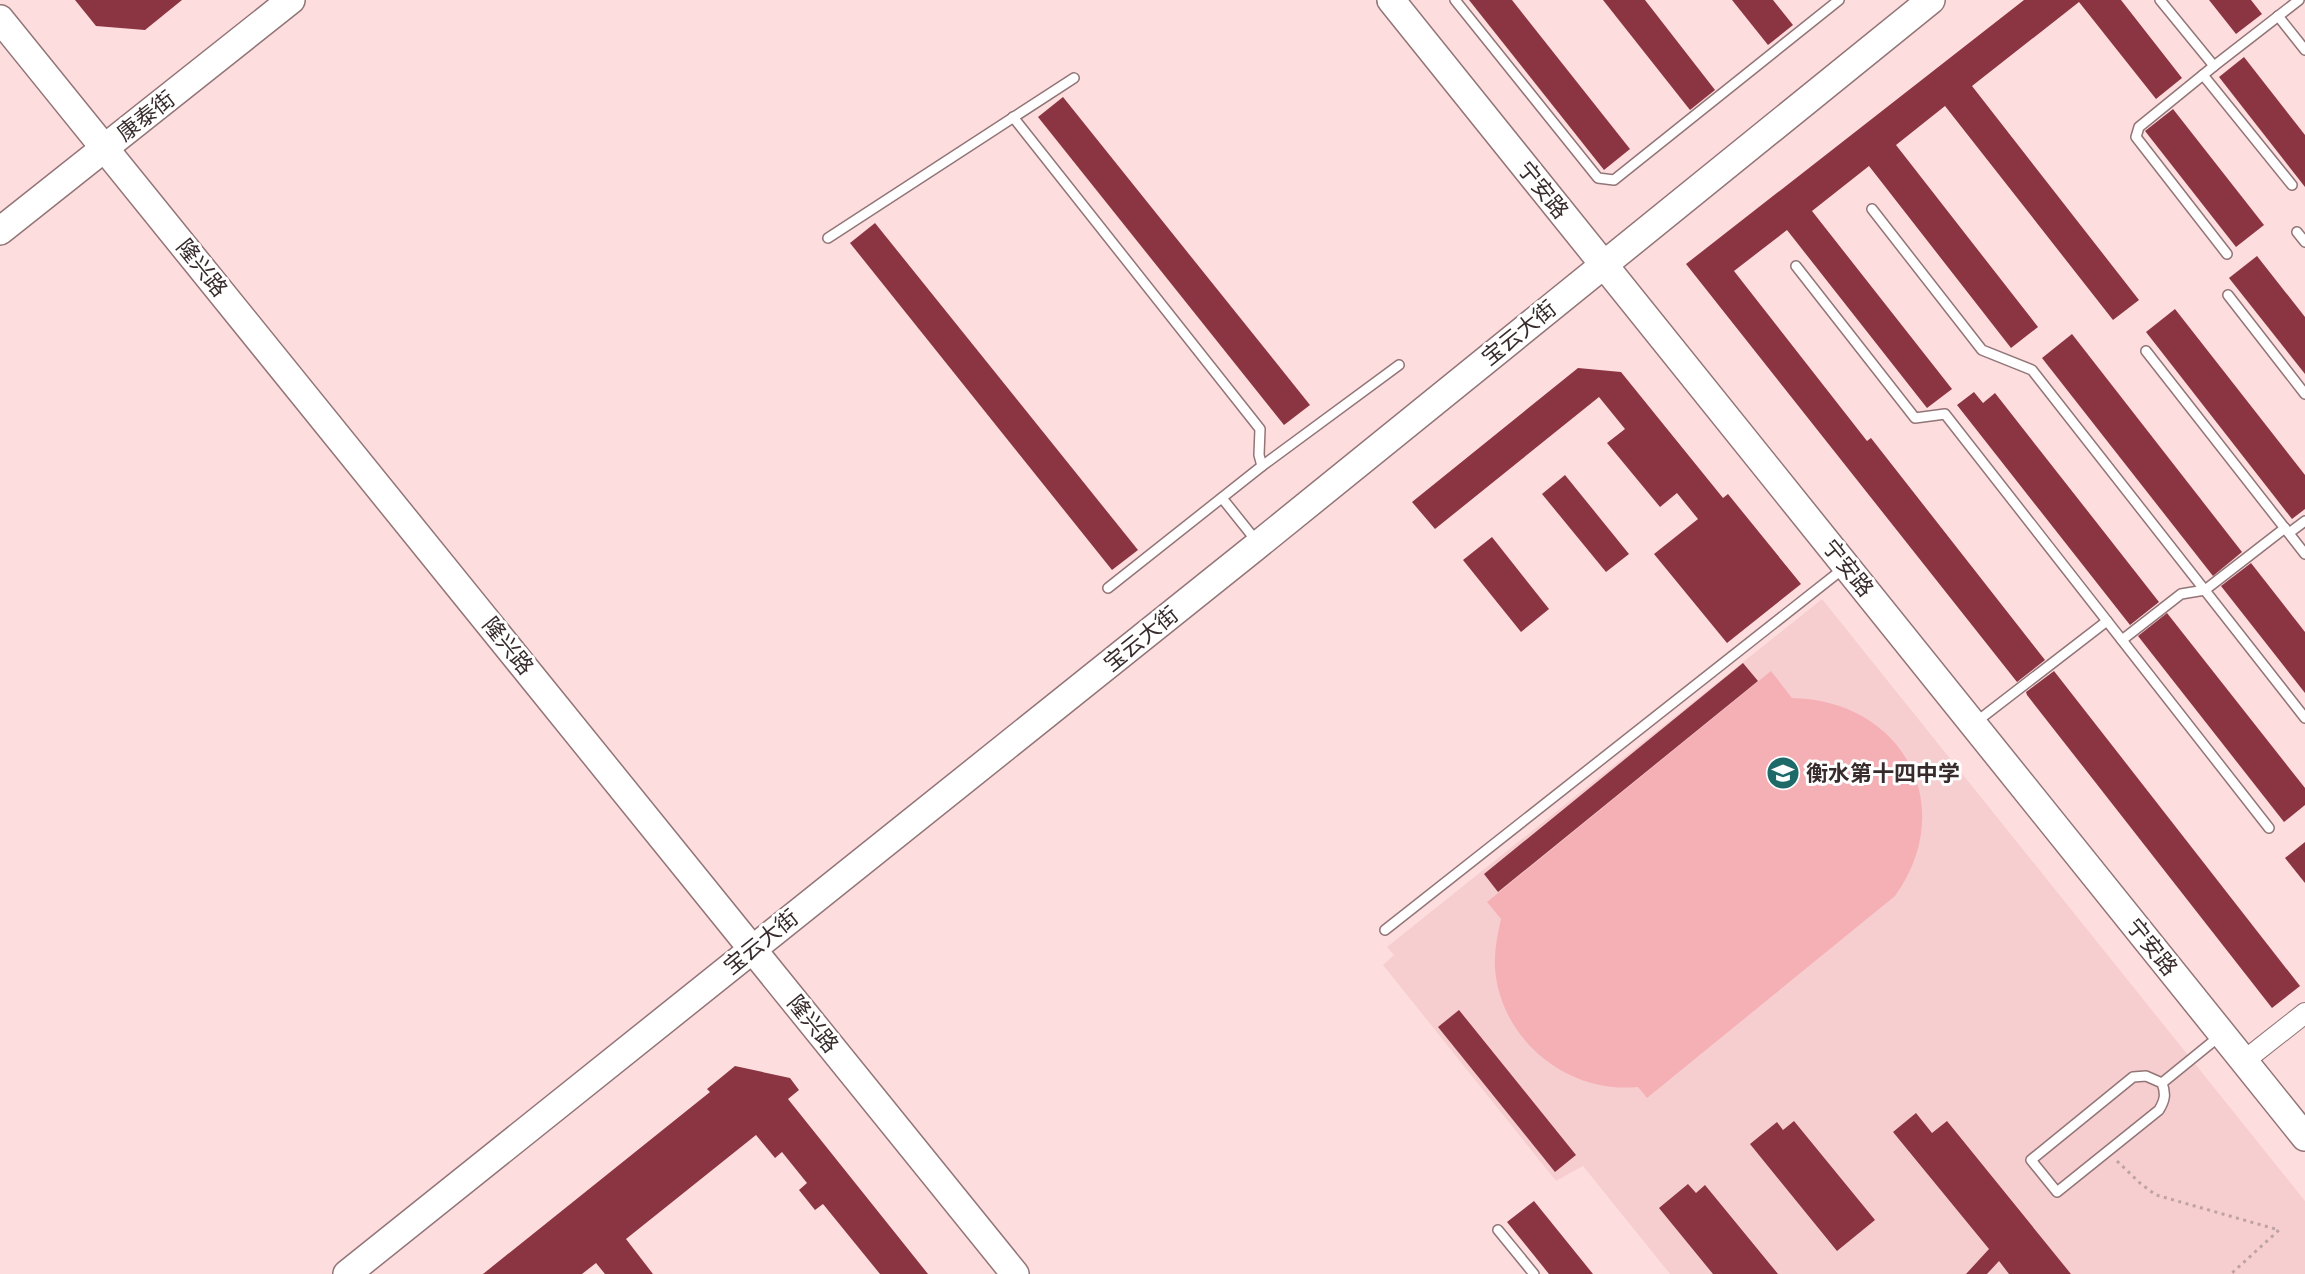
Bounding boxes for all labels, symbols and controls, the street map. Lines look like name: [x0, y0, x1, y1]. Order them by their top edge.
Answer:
street label: 康泰街: [112, 85, 180, 147]
street label: 宁安路: [1512, 156, 1574, 224]
street label: 隆兴路: [171, 234, 233, 302]
street label: 宝云大街: [1476, 295, 1562, 371]
street label: 宁安路: [1817, 534, 1879, 602]
street label: 宝云大街: [1098, 601, 1184, 677]
street label: 隆兴路: [477, 612, 539, 680]
school or university icon: 衡水第十四中学: [1765, 755, 1801, 791]
place label: 衡水第十四中学: [1806, 760, 1960, 787]
street label: 宝云大街: [718, 904, 804, 980]
street label: 宁安路: [2121, 913, 2183, 981]
street label: 隆兴路: [782, 990, 844, 1058]

